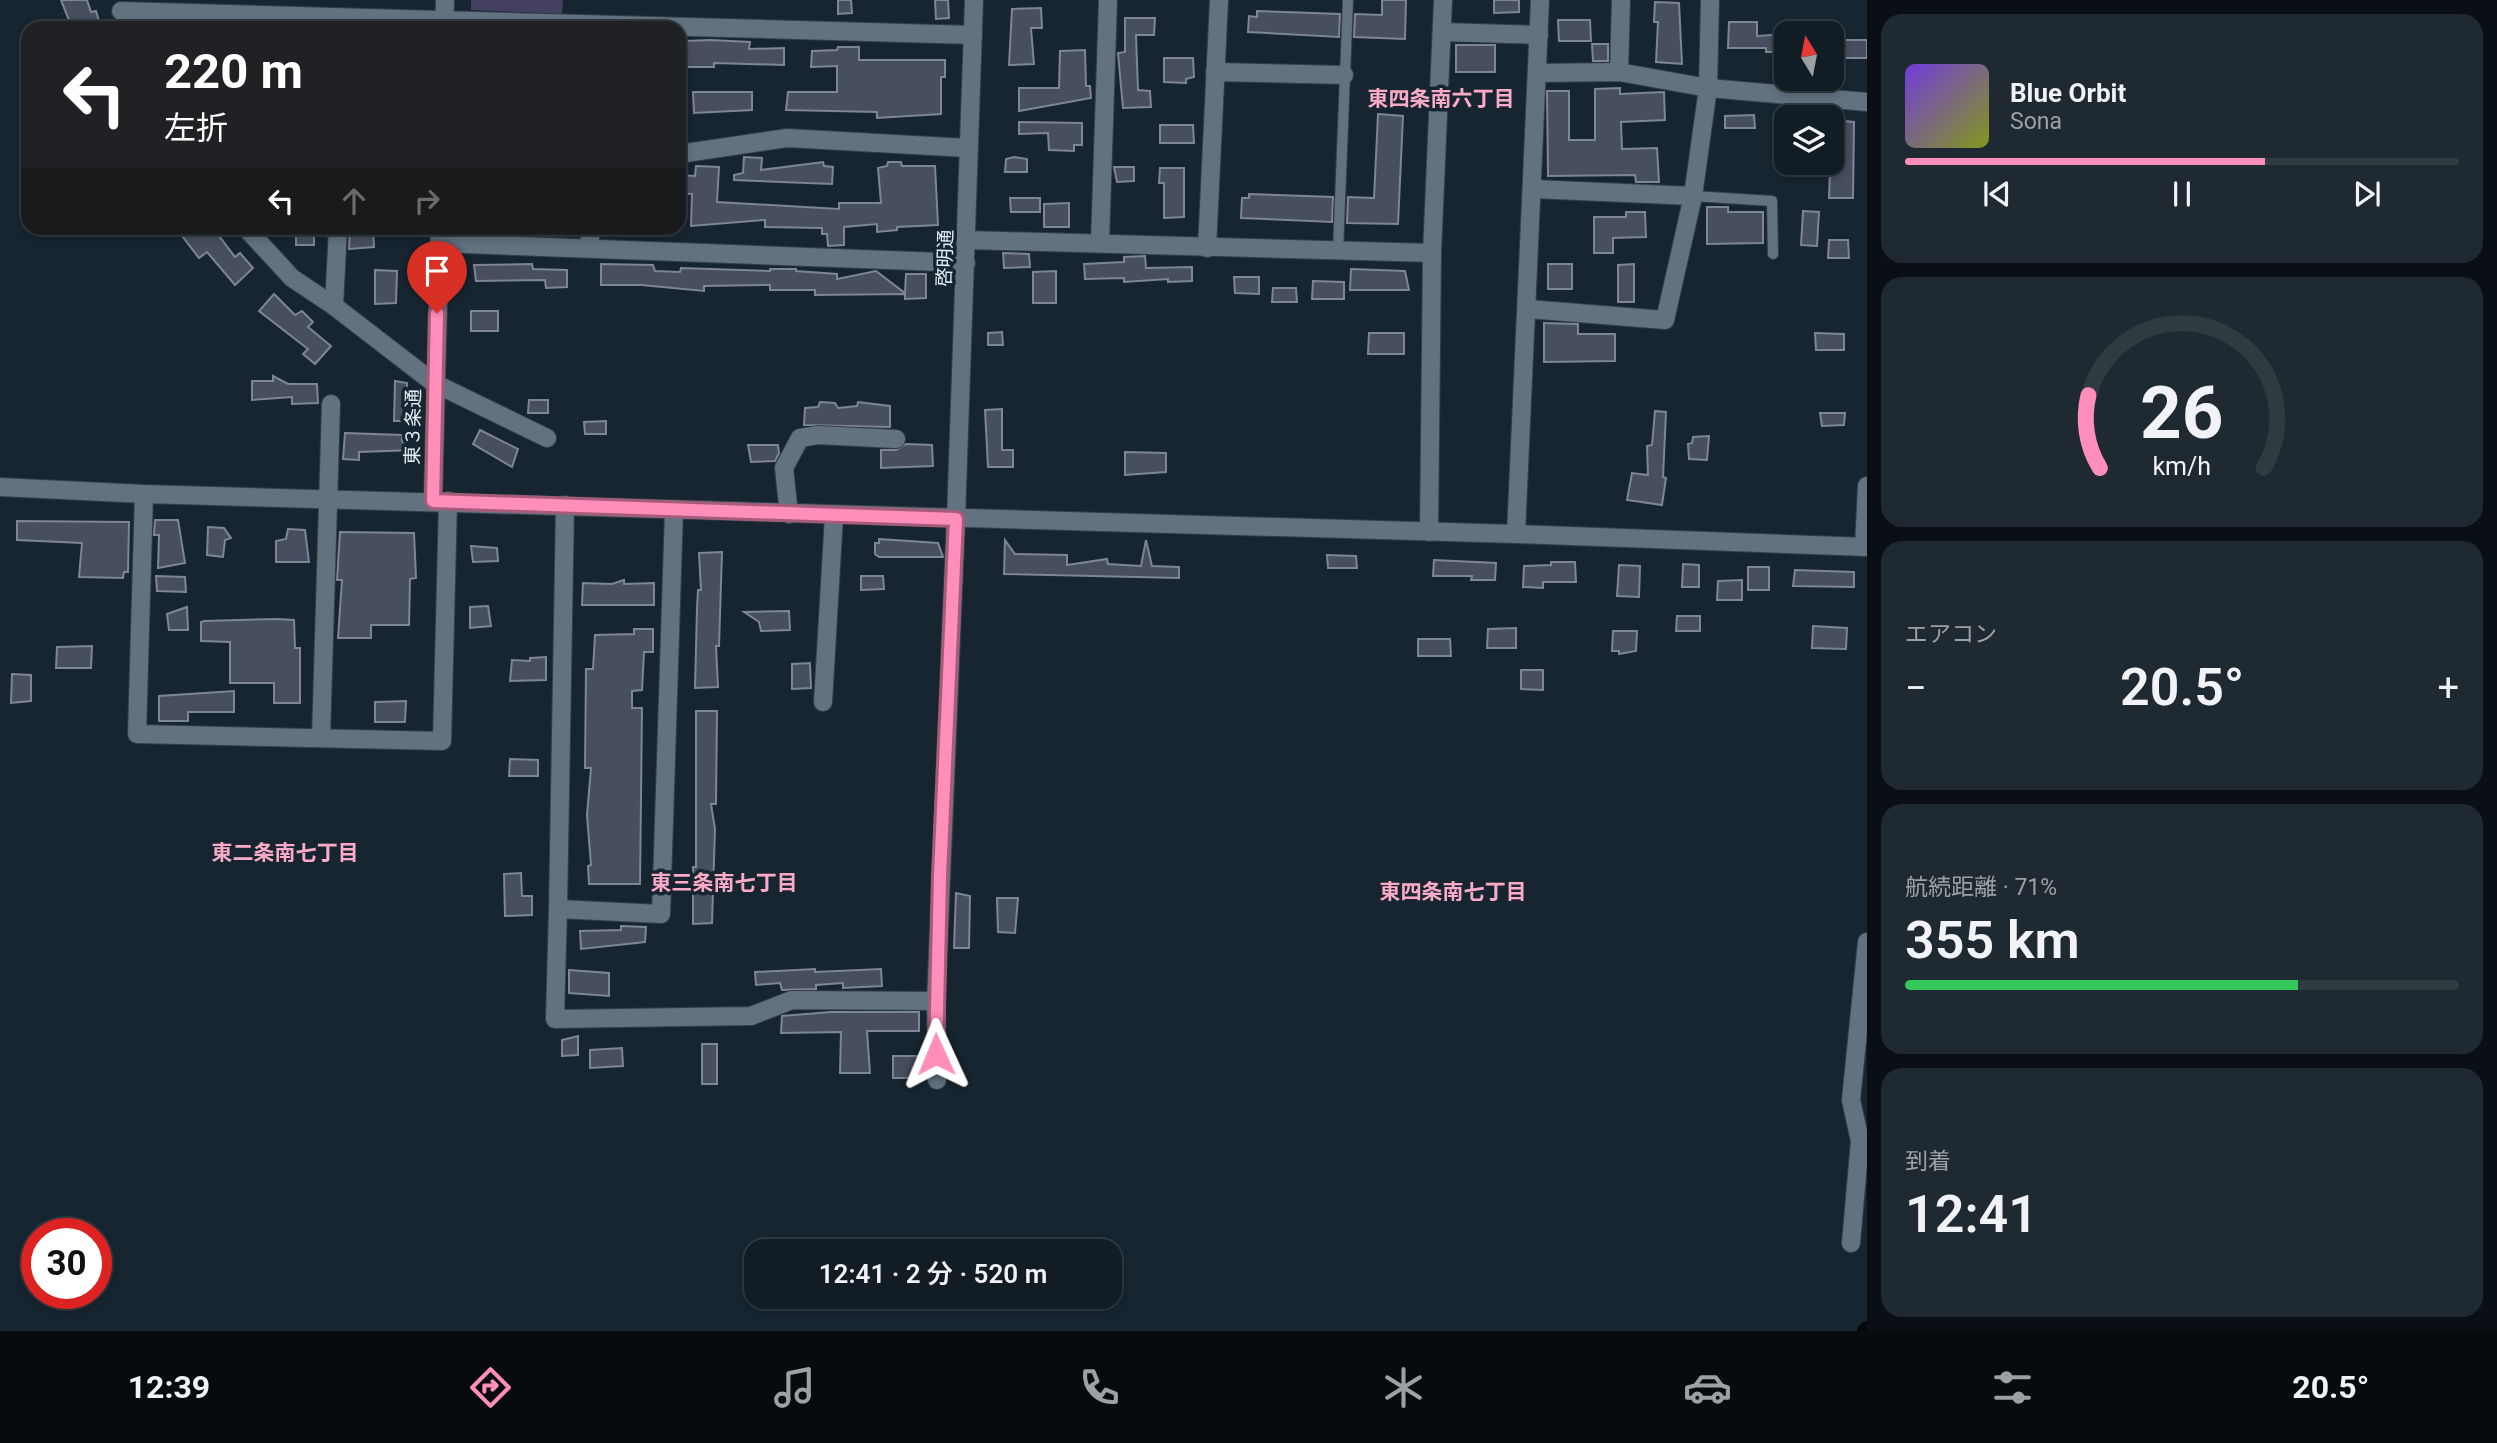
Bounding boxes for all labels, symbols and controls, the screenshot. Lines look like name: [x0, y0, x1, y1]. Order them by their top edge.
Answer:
north arrow: [1774, 21, 1844, 91]
map controls: [1774, 21, 1844, 175]
text: 220 m: [164, 43, 303, 100]
icon: left: [49, 49, 140, 140]
text: Blue Orbit: [2010, 78, 2126, 108]
district label: 東四条南六丁目: [1368, 87, 1515, 111]
button: layers: [1774, 105, 1844, 175]
text: Sona: [2010, 108, 2062, 135]
text: 左折: [164, 109, 228, 147]
icon: previous: [1978, 175, 2016, 213]
icon: pause: [2163, 175, 2201, 213]
icon: next: [2348, 175, 2386, 213]
icon: left: [262, 182, 300, 220]
icon: ahead: [335, 182, 373, 220]
icon: right: [408, 182, 446, 220]
street label: 啓明通: [933, 229, 957, 287]
pin: [407, 241, 467, 313]
icon: arrive: [418, 252, 456, 290]
text: 26: [2140, 371, 2224, 457]
street label: 東３条通: [401, 389, 425, 465]
text: km/h: [2153, 452, 2211, 481]
text: エアコン: [1905, 621, 1997, 648]
text: 20.5°: [2120, 657, 2244, 718]
text: −: [1905, 666, 1927, 710]
text: +: [2437, 666, 2459, 710]
district label: 東二条南七丁目: [212, 841, 359, 865]
district label: 東三条南七丁目: [651, 871, 798, 895]
text: 航続距離 · 71%: [1905, 874, 2057, 901]
district label: 東四条南七丁目: [1380, 880, 1527, 904]
text: 355 km: [1905, 910, 2080, 971]
position arrow: [899, 1017, 973, 1091]
text: 到着: [1905, 1148, 1951, 1175]
text: 12:41: [1905, 1184, 2038, 1245]
speed limit sign: 30: [21, 1218, 112, 1309]
text: 12:41 · 2 分 · 520 m: [819, 1259, 1047, 1289]
icon: directions: [466, 1363, 515, 1412]
icon: music: [770, 1363, 819, 1412]
icon: phone: [1075, 1363, 1124, 1412]
icon: climate: [1379, 1363, 1428, 1412]
icon: car: [1683, 1363, 1732, 1412]
icon: filters: [1988, 1363, 2037, 1412]
text: 12:39: [128, 1368, 210, 1406]
text: 20.5°: [2292, 1368, 2369, 1406]

